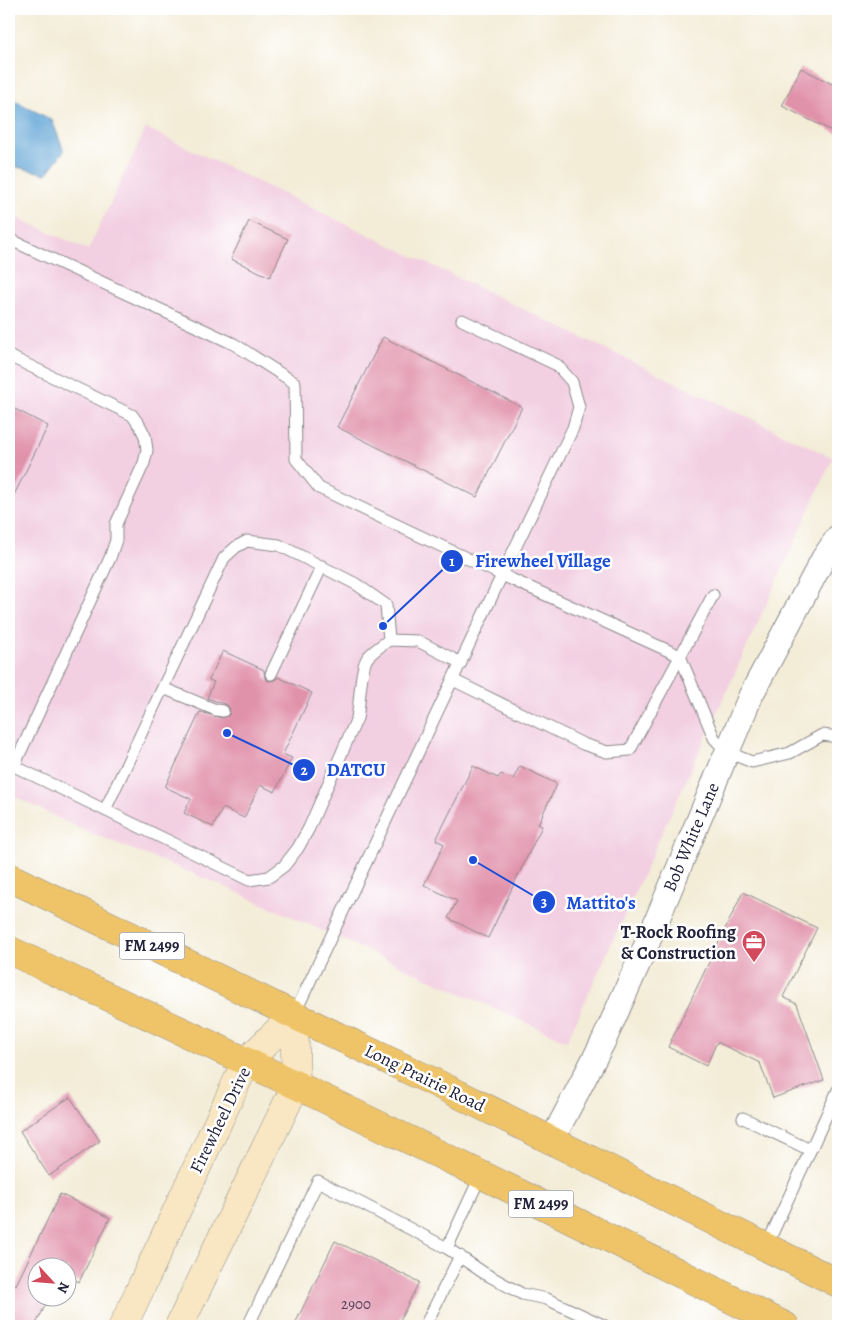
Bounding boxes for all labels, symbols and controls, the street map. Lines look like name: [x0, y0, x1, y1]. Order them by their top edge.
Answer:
callout: Firewheel Village: [440, 544, 621, 578]
text: Firewheel Village: [475, 548, 611, 574]
text: 1: [449, 551, 455, 571]
callout: DATCU: [291, 753, 395, 787]
text: DATCU: [326, 757, 386, 783]
text: 2: [300, 760, 308, 780]
street label: Bob White Lane: [657, 779, 725, 895]
callout: Mattito's: [532, 885, 646, 919]
text: Mattito's: [566, 890, 636, 916]
text: 3: [541, 892, 547, 912]
place label: T-Rock Roofing & Construction: [621, 920, 737, 965]
office icon: T-Rock Roofing & Construction: [741, 929, 767, 963]
road number: FM 2499: [120, 932, 184, 959]
street label: Long Prairie Road: [361, 1038, 490, 1118]
street label: Firewheel Drive: [184, 1063, 256, 1177]
road number: FM 2499: [508, 1190, 574, 1218]
north arrow: [28, 1258, 78, 1308]
text: N: [52, 1279, 74, 1296]
house number: 2900: [341, 1294, 371, 1314]

